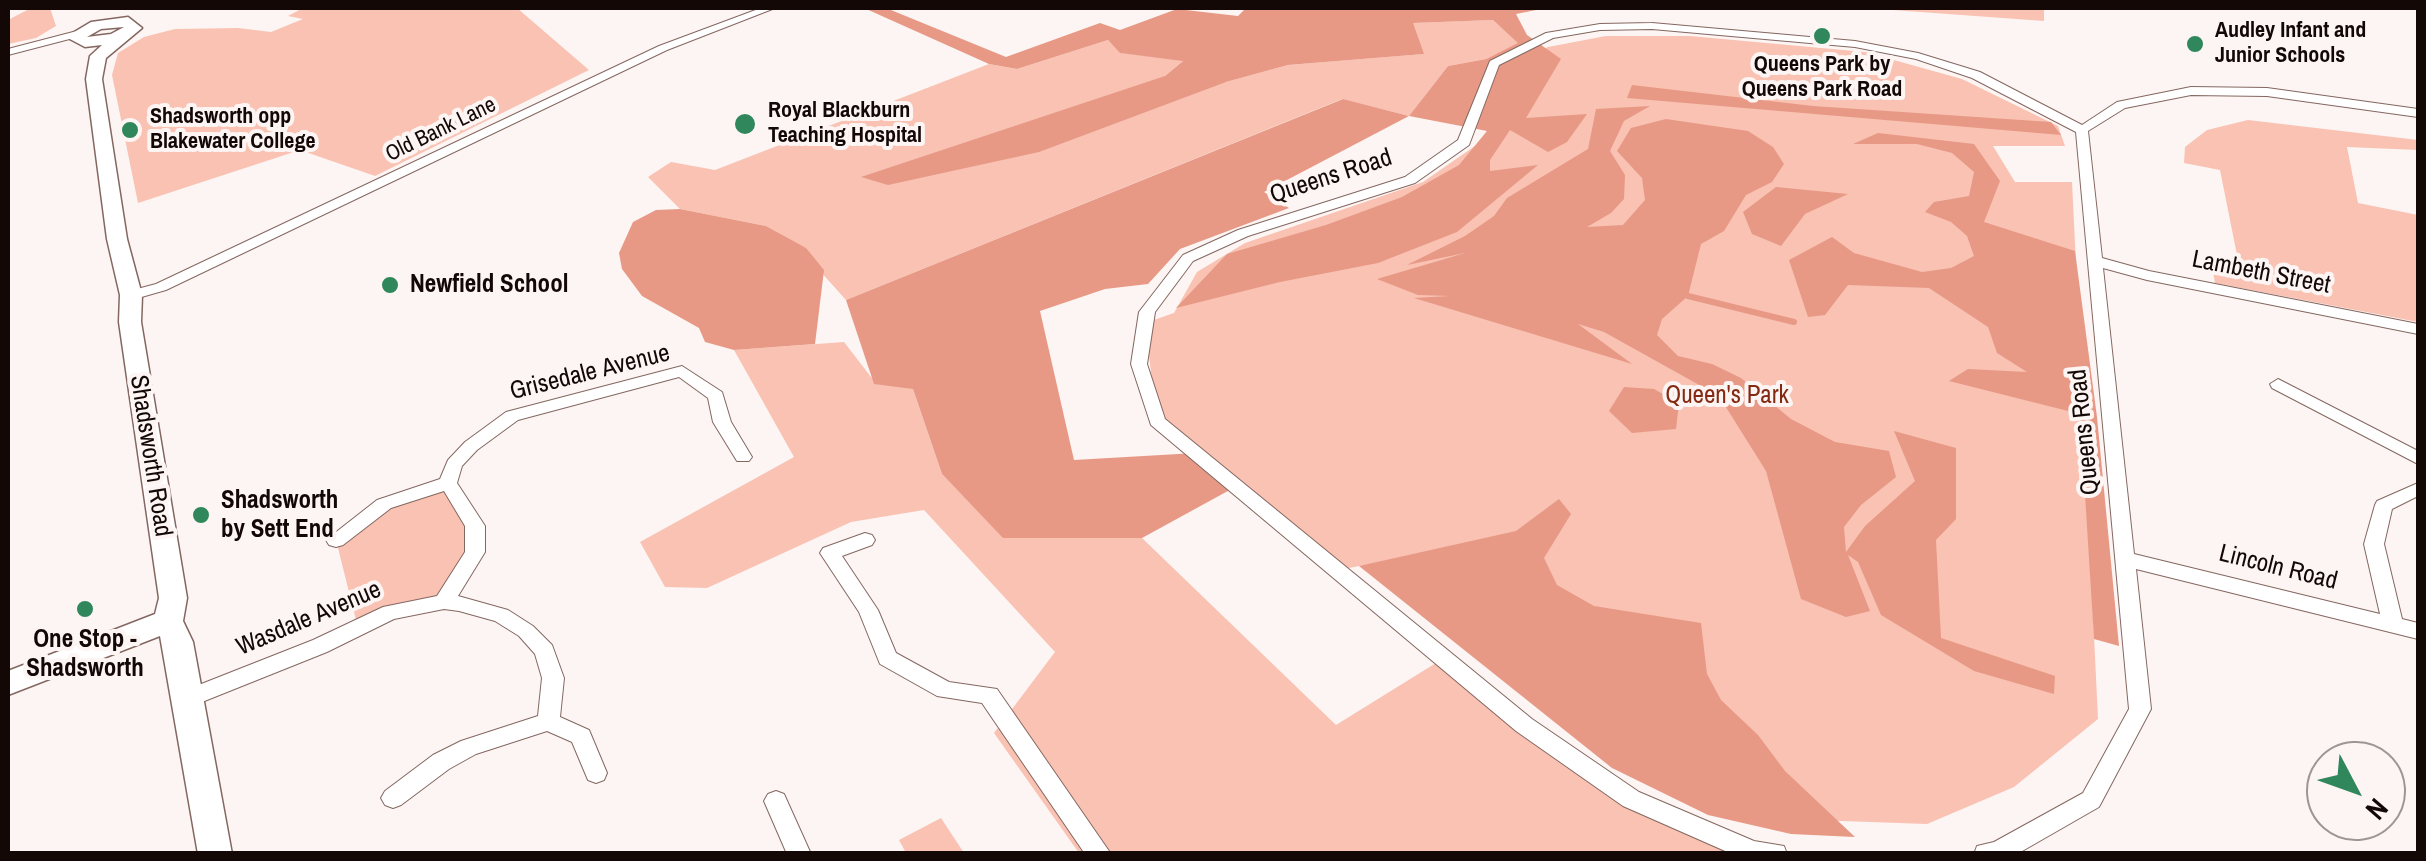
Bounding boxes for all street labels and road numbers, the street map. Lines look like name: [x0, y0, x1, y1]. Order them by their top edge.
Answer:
street label: Old Bank Lane: [382, 92, 500, 168]
street label: Queens Road: [1266, 143, 1396, 211]
street label: Lambeth Street: [2189, 245, 2333, 301]
street label: Grisedale Avenue: [507, 339, 673, 407]
street label: Queens Road: [2063, 368, 2107, 496]
street label: Shadsworth Road: [122, 373, 178, 539]
street label: Lincoln Road: [2216, 539, 2340, 597]
street label: Wasdale Avenue: [232, 575, 386, 663]

